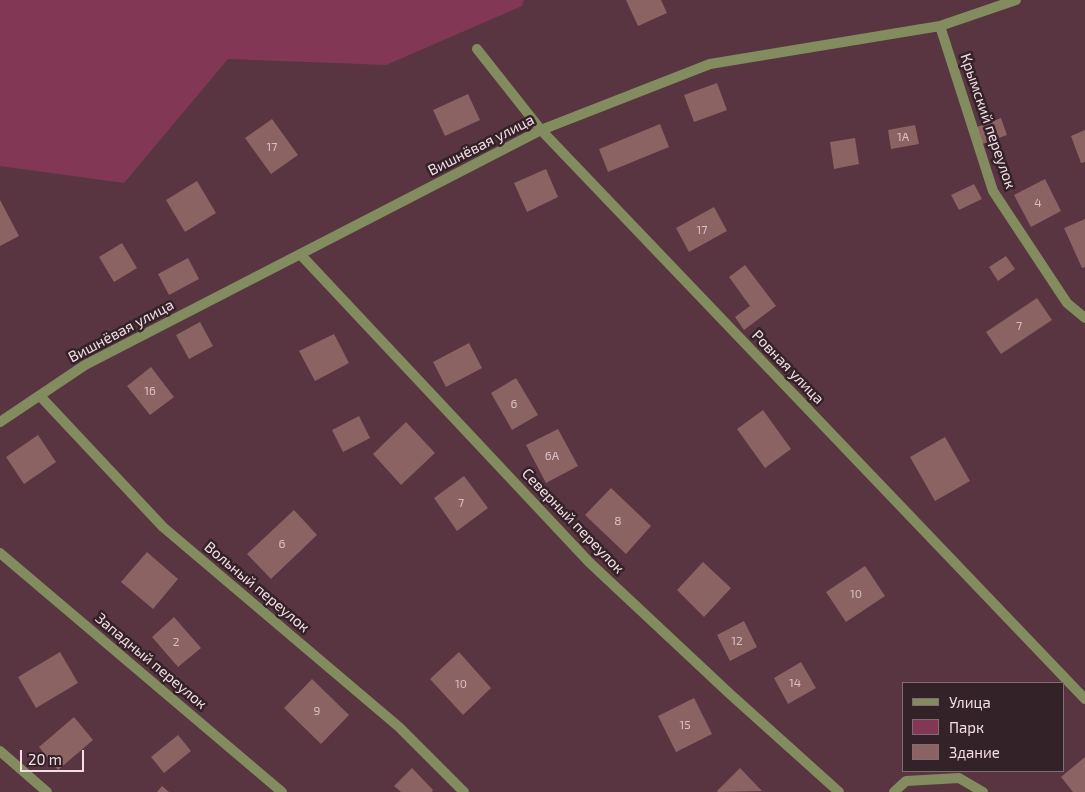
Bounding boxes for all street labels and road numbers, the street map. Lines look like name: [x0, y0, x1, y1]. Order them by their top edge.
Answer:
street label: Крымский переулок: [956, 51, 1020, 191]
street label: Вишнёвая улица: [425, 110, 537, 180]
street label: Вишнёвая улица: [65, 296, 177, 366]
street label: Ровная улица: [748, 326, 828, 408]
street label: Северный переулок: [518, 465, 628, 577]
street label: Вольный переулок: [201, 538, 313, 636]
street label: Западный переулок: [92, 609, 210, 713]

